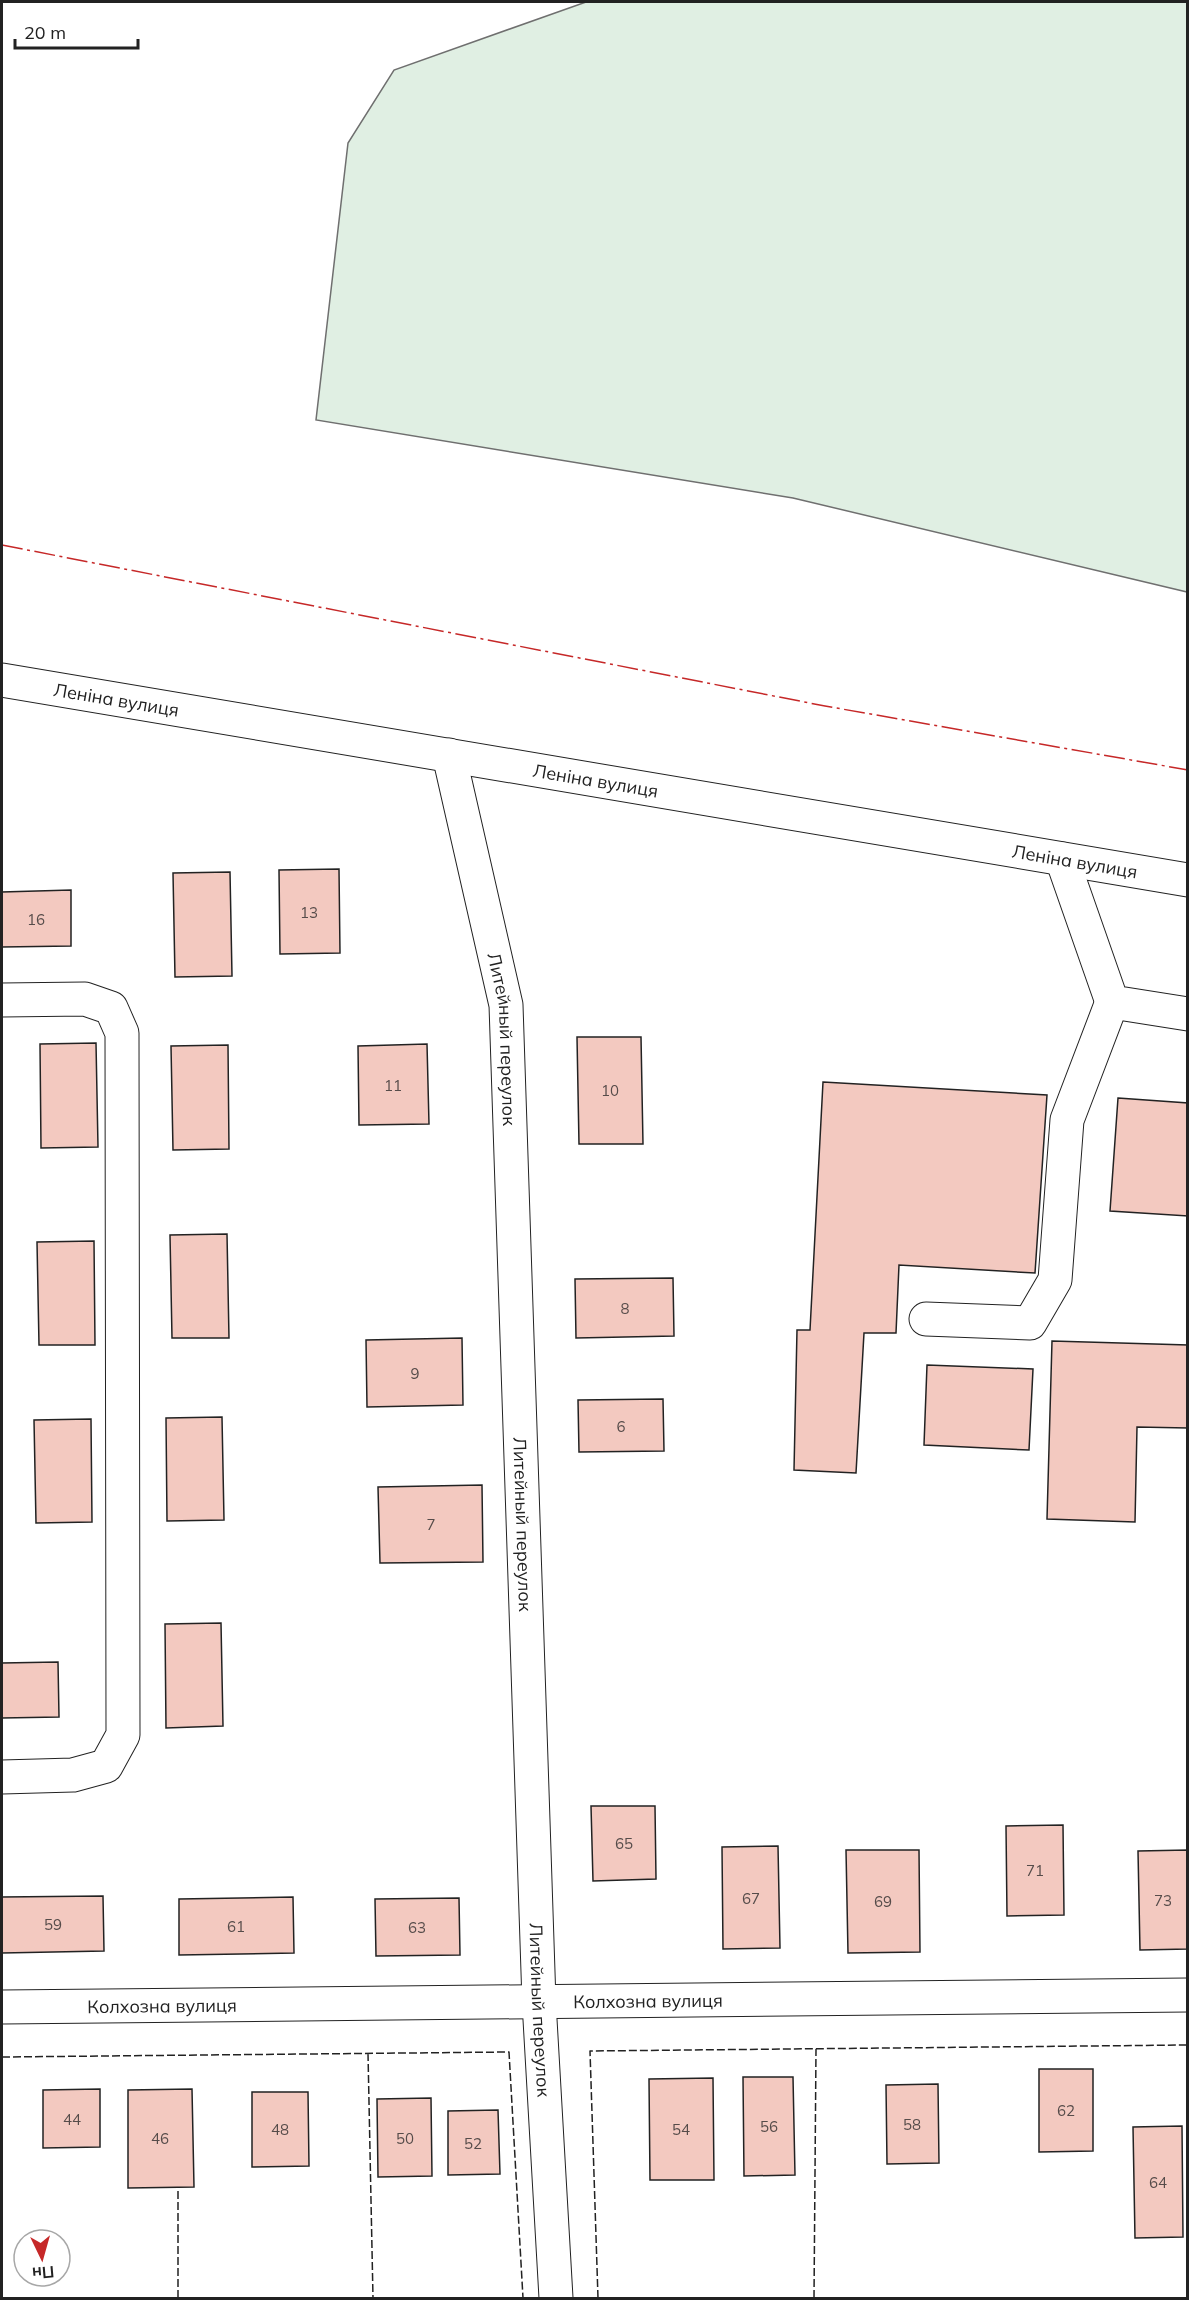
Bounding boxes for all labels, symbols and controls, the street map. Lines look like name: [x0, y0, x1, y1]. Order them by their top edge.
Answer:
scale bar: [15, 12, 138, 50]
text: 20 m: [24, 21, 66, 44]
street label: Леніна вулиця: [52, 677, 181, 721]
street label: Леніна вулиця: [531, 758, 660, 802]
street label: Леніна вулиця: [1010, 839, 1139, 883]
house number: 13: [300, 903, 318, 922]
house number: 16: [27, 910, 45, 929]
street label: Литейный переулок: [483, 950, 521, 1126]
house number: 11: [384, 1076, 402, 1095]
house number: 10: [601, 1081, 619, 1100]
house number: 8: [620, 1299, 630, 1318]
house number: 9: [410, 1364, 420, 1383]
house number: 6: [616, 1417, 626, 1436]
street label: Литейный переулок: [509, 1437, 538, 1612]
house number: 7: [426, 1515, 436, 1534]
house number: 65: [615, 1834, 633, 1853]
house number: 71: [1026, 1861, 1044, 1880]
house number: 67: [742, 1889, 760, 1908]
house number: 73: [1154, 1891, 1172, 1910]
house number: 69: [874, 1892, 892, 1911]
house number: 59: [44, 1915, 62, 1934]
house number: 61: [227, 1917, 245, 1936]
house number: 63: [408, 1918, 426, 1937]
street label: Литейный переулок: [525, 1923, 556, 2098]
street label: Колхозна вулиця: [573, 1988, 723, 2013]
street label: Колхозна вулиця: [87, 1993, 237, 2018]
house number: 62: [1057, 2101, 1075, 2120]
house number: 44: [63, 2110, 81, 2129]
house number: 58: [903, 2115, 921, 2134]
house number: 56: [760, 2117, 778, 2136]
house number: 48: [271, 2120, 289, 2139]
house number: 54: [672, 2120, 690, 2139]
house number: 46: [151, 2129, 169, 2148]
house number: 50: [396, 2129, 414, 2148]
house number: 52: [464, 2134, 482, 2153]
house number: 64: [1149, 2173, 1167, 2192]
north arrow: [12, 2228, 72, 2288]
text: Пн: [31, 2262, 55, 2284]

